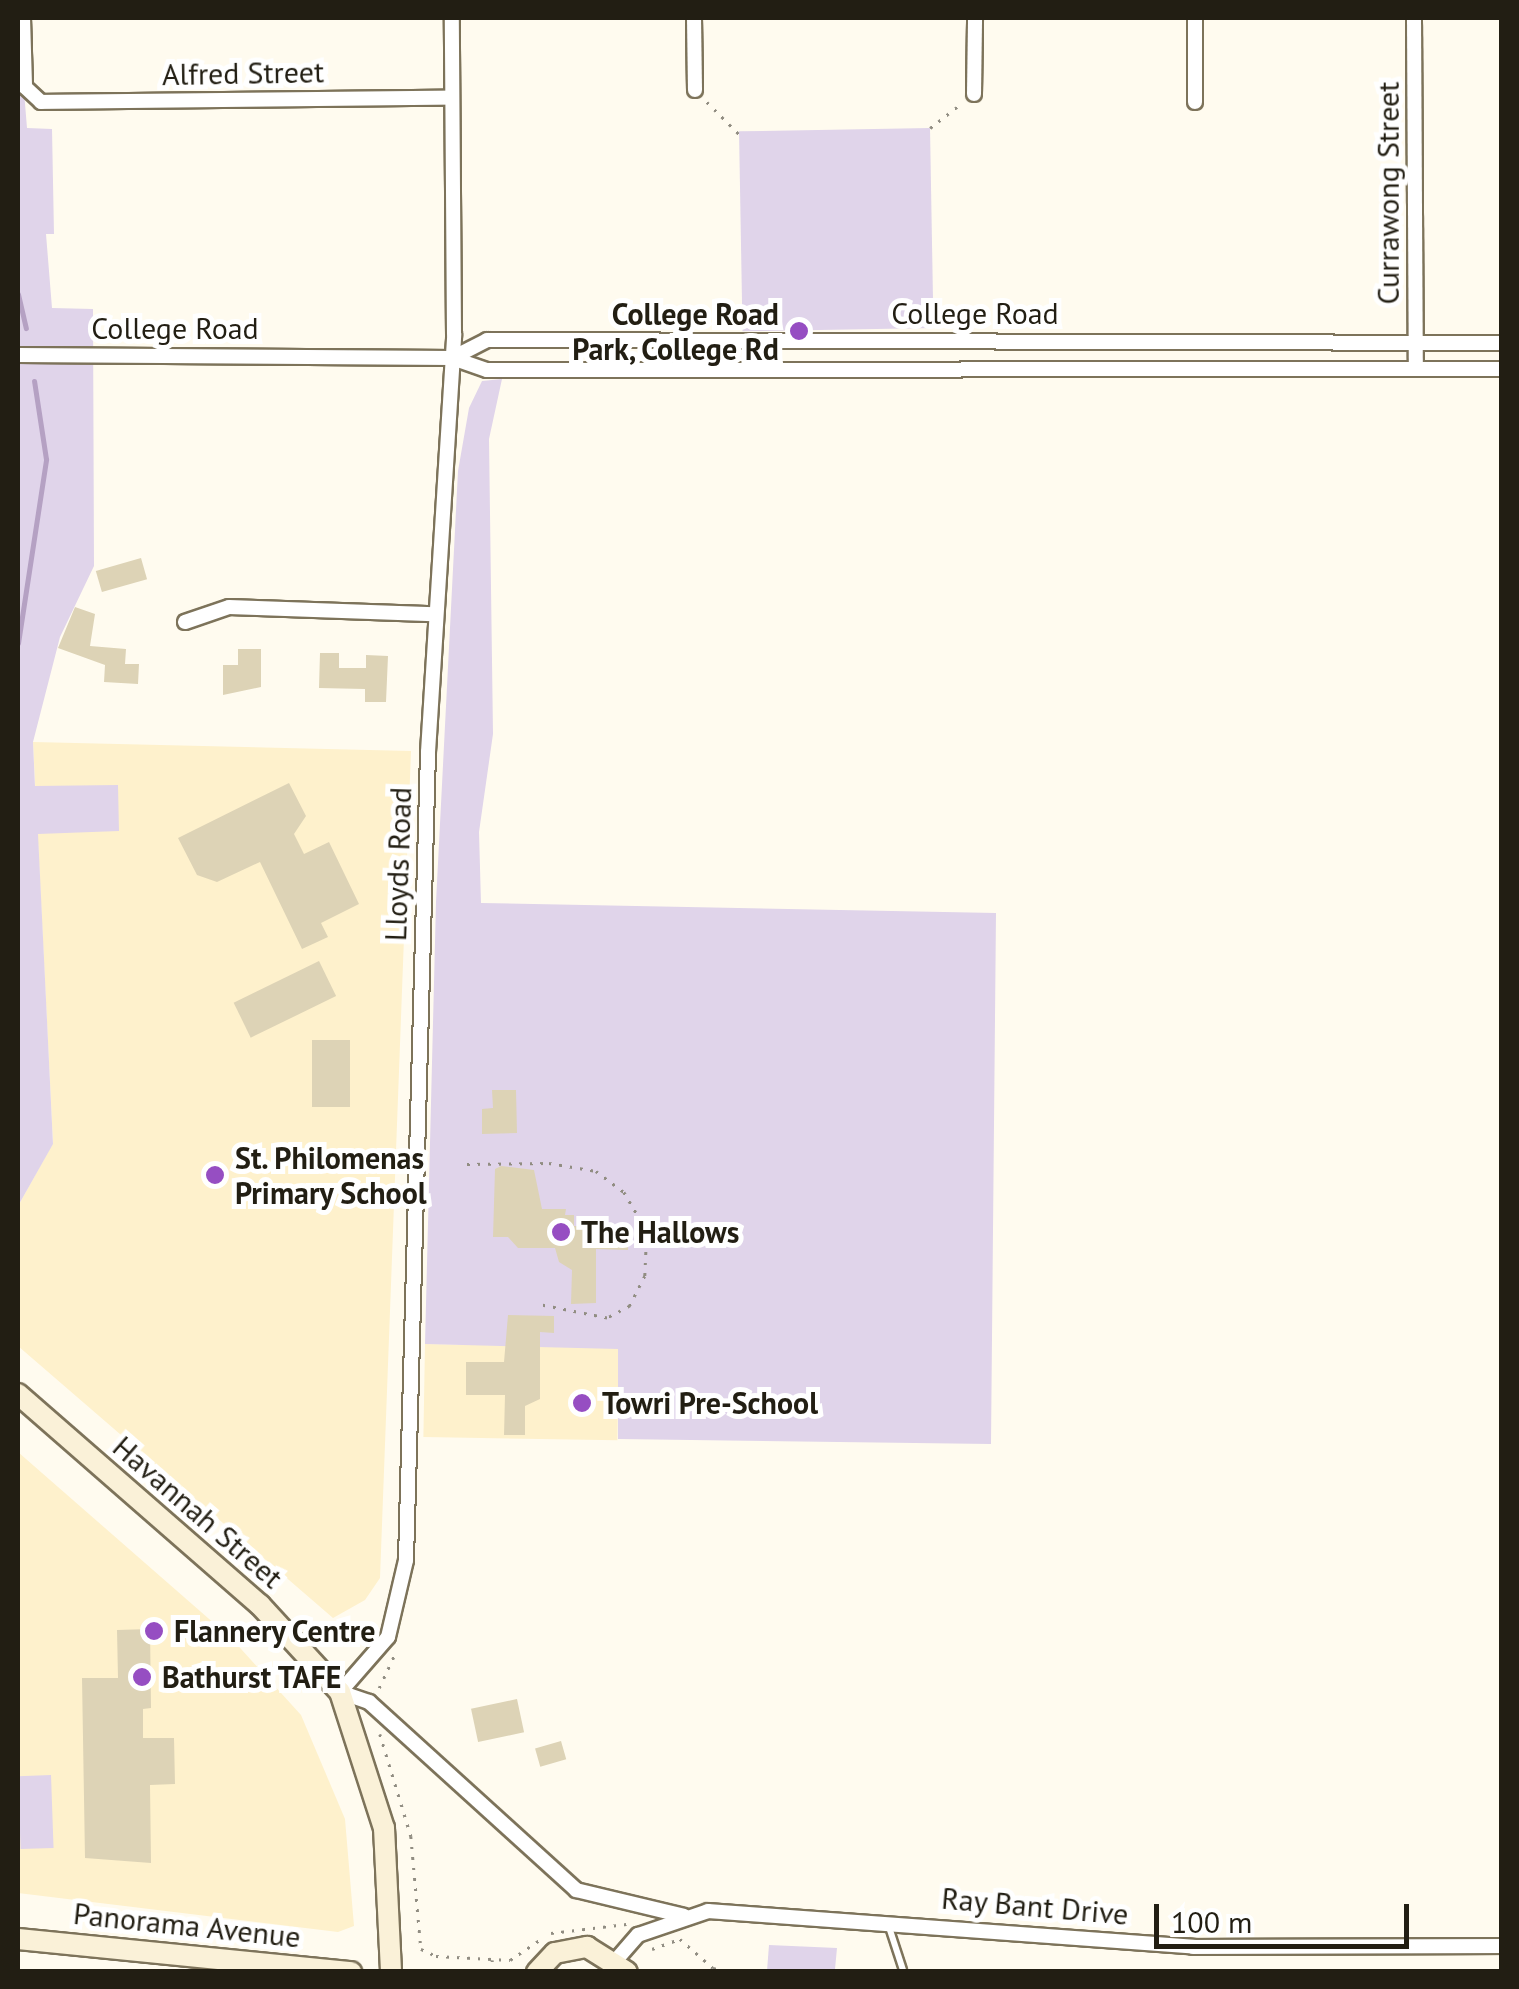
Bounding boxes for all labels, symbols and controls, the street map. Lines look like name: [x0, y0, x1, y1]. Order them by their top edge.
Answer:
street label: Alfred Street: [162, 54, 324, 92]
street label: Currawong Street: [1370, 81, 1406, 305]
street label: College Road: [891, 295, 1059, 331]
place label: College Road Park, College Rd: [570, 296, 779, 366]
street label: College Road: [91, 310, 259, 346]
marker: College Road Park, College Rd: [788, 320, 810, 342]
street label: Lloyds Road: [377, 786, 419, 942]
place label: St. Philomenas Primary School: [235, 1140, 428, 1210]
marker: St. Philomenas Primary School: [204, 1164, 226, 1186]
place label: The Hallows: [581, 1214, 739, 1250]
marker: The Hallows: [550, 1221, 572, 1243]
place label: Towri Pre-School: [602, 1385, 818, 1421]
marker: Towri Pre-School: [571, 1392, 593, 1414]
street label: Havannah Street: [106, 1429, 290, 1595]
place label: Flannery Centre: [174, 1613, 377, 1649]
marker: Flannery Centre: [143, 1620, 165, 1642]
place label: Bathurst TAFE: [162, 1659, 343, 1695]
marker: Bathurst TAFE: [131, 1666, 153, 1688]
street label: Ray Bant Drive: [939, 1880, 1131, 1932]
scale bar: [1159, 1884, 1414, 1946]
street label: Panorama Avenue: [71, 1895, 303, 1955]
text: 100 m: [1171, 1902, 1252, 1941]

